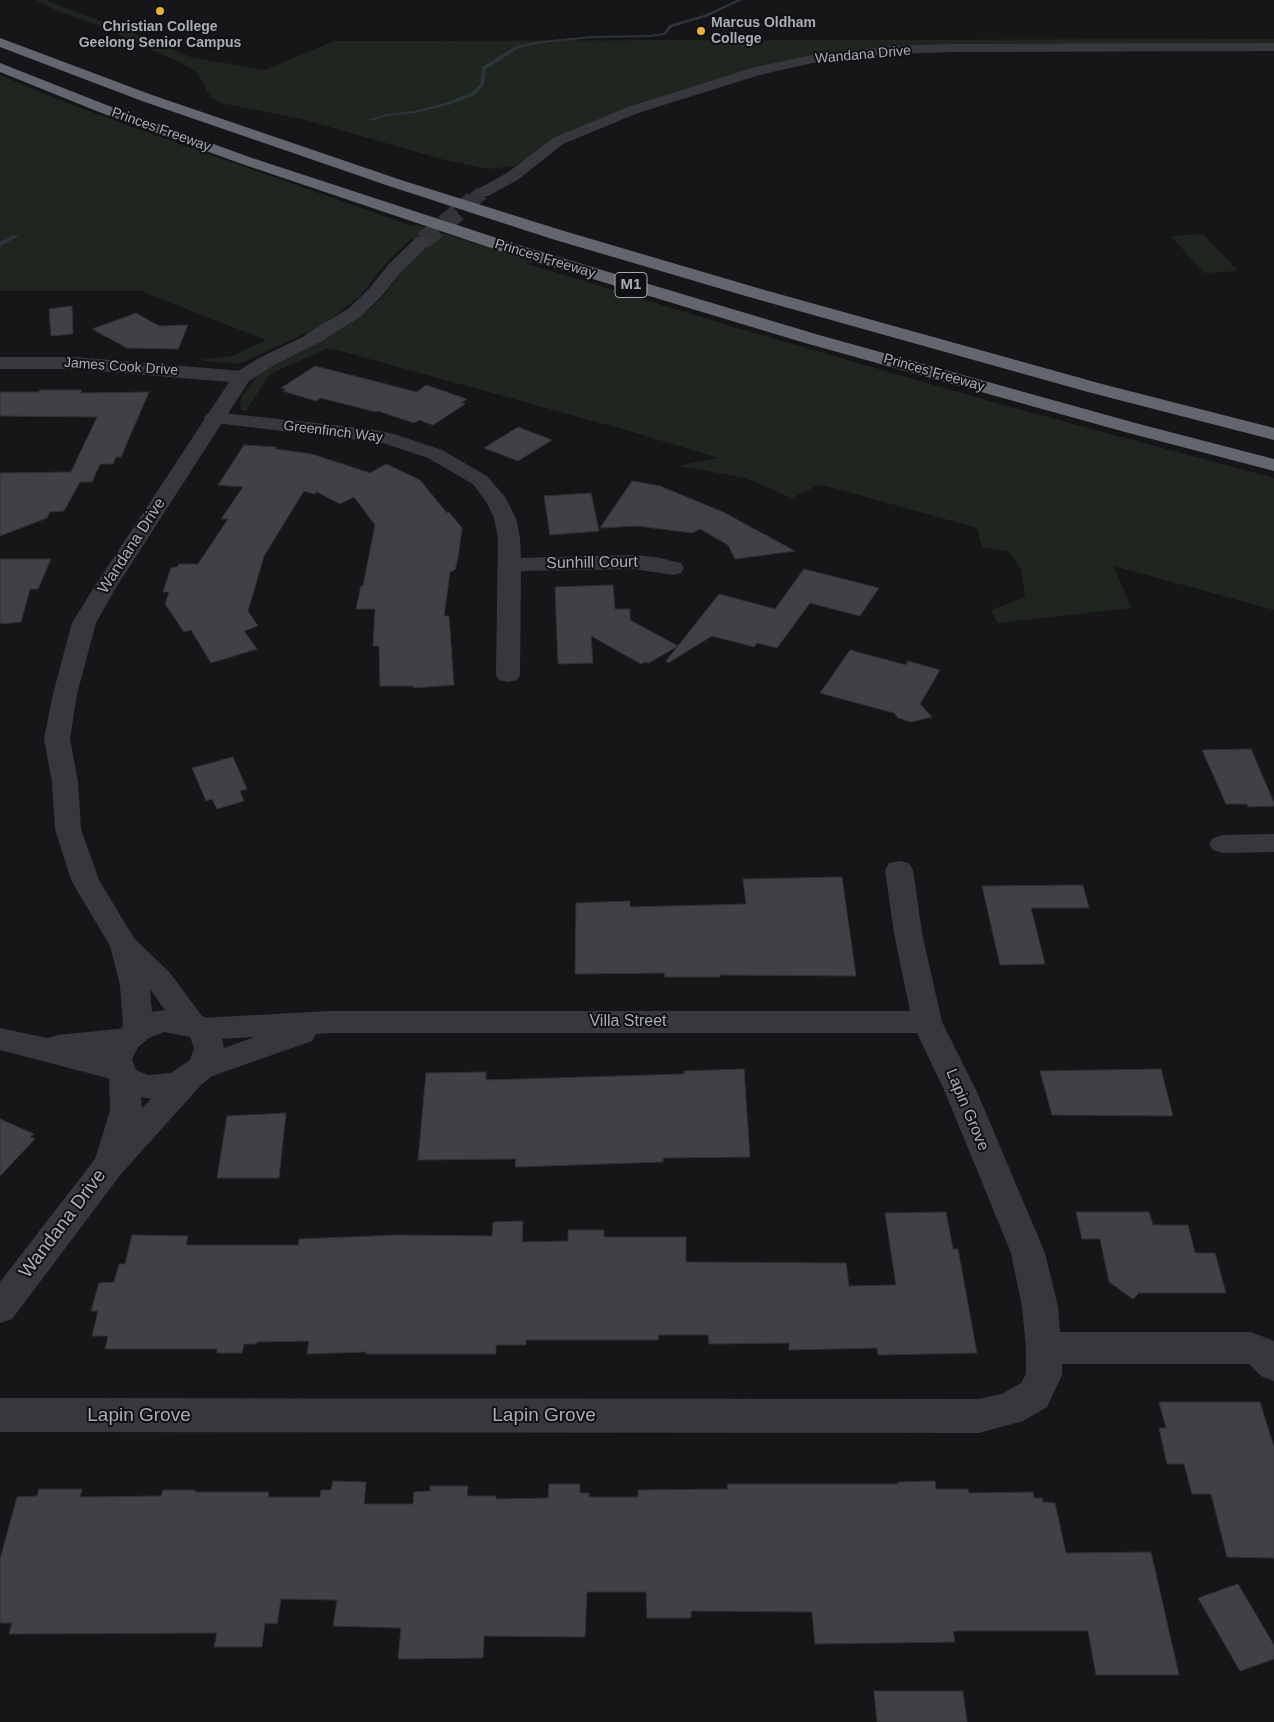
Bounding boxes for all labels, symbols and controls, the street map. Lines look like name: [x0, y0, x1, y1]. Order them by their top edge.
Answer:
marker: Christian College Geelong Senior Campus: [154, 5, 166, 17]
place label: Marcus Oldham College: [711, 15, 816, 48]
place label: Christian College Geelong Senior Campus: [79, 19, 241, 52]
marker: Marcus Oldham College: [695, 25, 707, 37]
street label: Wandana Drive: [814, 42, 912, 68]
street label: Princes Freeway: [109, 104, 213, 156]
street label: Princes Freeway: [493, 236, 597, 282]
road number: M1: [615, 272, 647, 298]
street label: Princes Freeway: [882, 351, 986, 395]
street label: James Cook Drive: [63, 355, 179, 379]
street label: Greenfinch Way: [282, 418, 384, 446]
street label: Wandana Drive: [94, 495, 170, 597]
street label: Sunhill Court: [546, 553, 638, 573]
street label: Villa Street: [589, 1012, 667, 1032]
street label: Lapin Grove: [941, 1066, 993, 1154]
street label: Wandana Drive: [15, 1165, 111, 1283]
street label: Lapin Grove: [87, 1405, 191, 1427]
street label: Lapin Grove: [492, 1405, 596, 1427]

